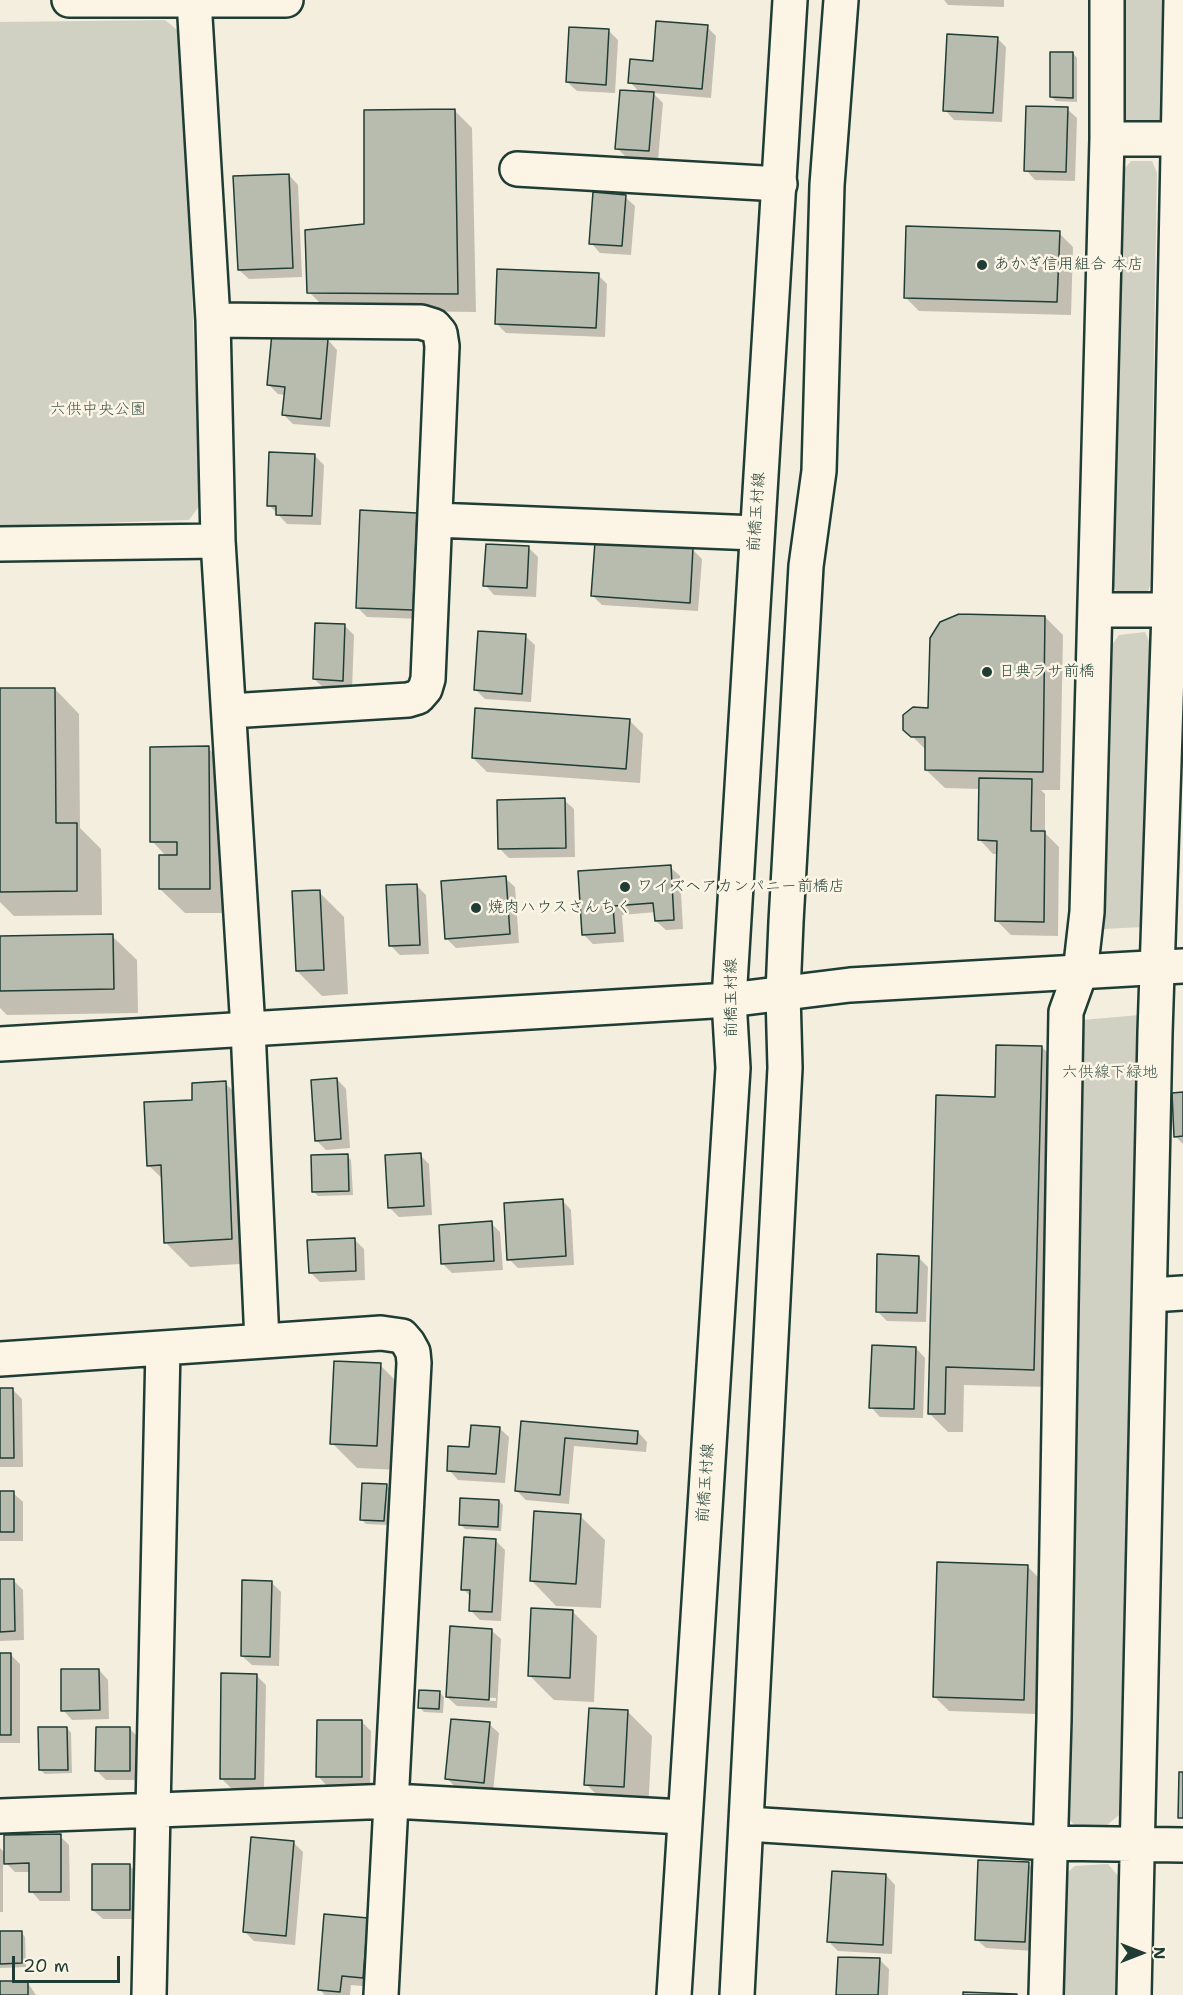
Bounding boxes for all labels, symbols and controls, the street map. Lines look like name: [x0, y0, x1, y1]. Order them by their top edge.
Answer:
place label: あかぎ信用組合 本店: [994, 255, 1143, 275]
marker: あかぎ信用組合 本店: [975, 258, 989, 272]
park label: 六供中央公園: [50, 400, 146, 420]
street label: 前橋玉村線: [745, 471, 769, 553]
place label: 日典ラサ前橋: [999, 662, 1095, 682]
marker: 日典ラサ前橋: [980, 665, 994, 679]
place label: ワイズヘアカンパニー前橋店: [637, 877, 845, 897]
marker: ワイズヘアカンパニー前橋店: [618, 880, 632, 894]
place label: 焼肉ハウスさんちく: [488, 898, 632, 918]
marker: 焼肉ハウスさんちく: [469, 901, 483, 915]
street label: 前橋玉村線: [722, 958, 742, 1038]
park label: 六供線下緑地: [1062, 1063, 1158, 1083]
street label: 前橋玉村線: [694, 1442, 718, 1524]
north arrow: [1111, 1923, 1171, 1983]
scale bar: [15, 1944, 123, 1982]
text: N: [1149, 1947, 1170, 1959]
text: 20 m: [23, 1954, 69, 1978]

